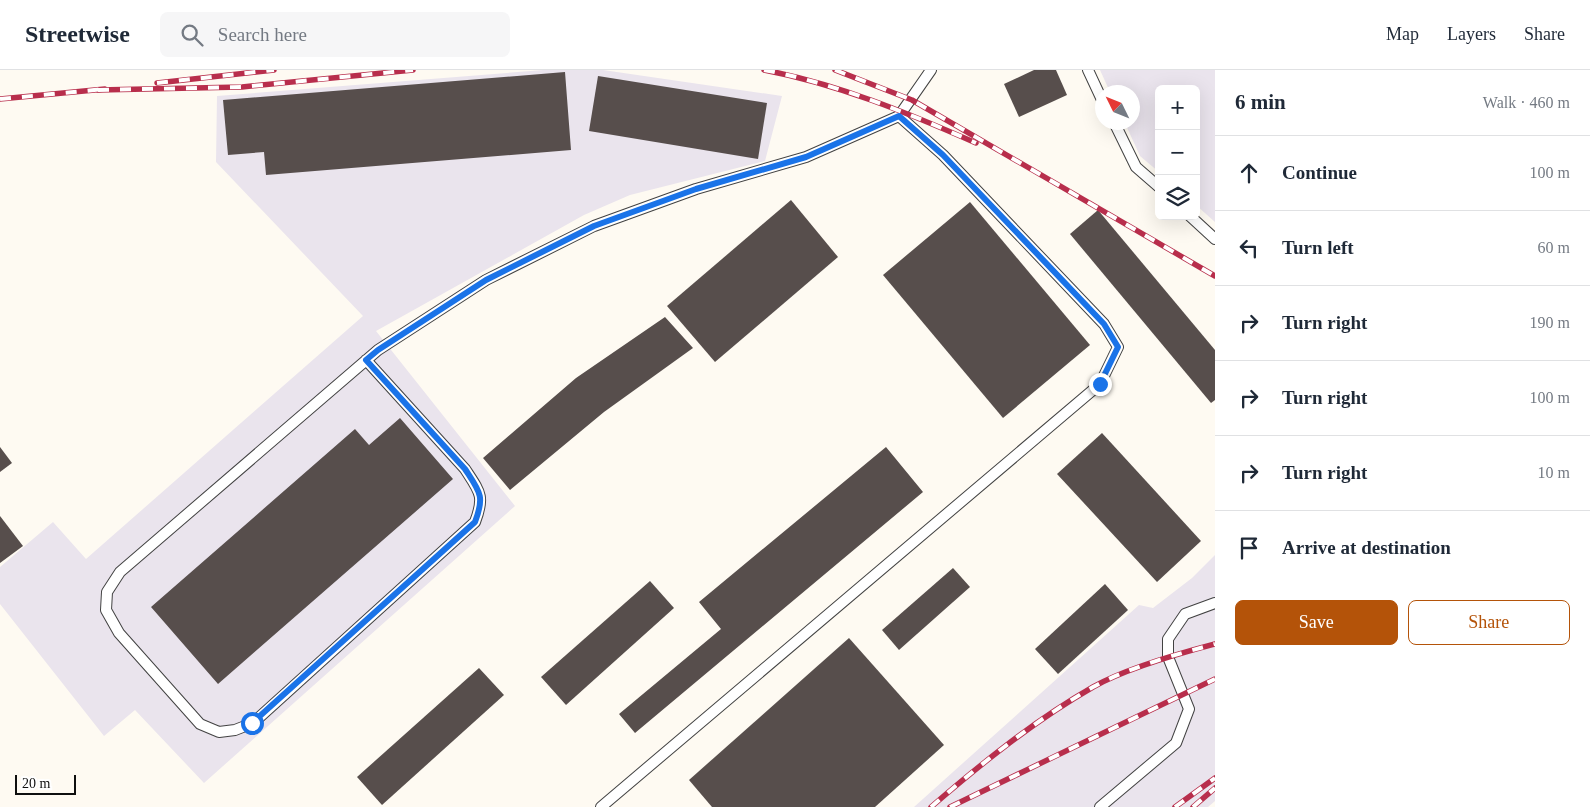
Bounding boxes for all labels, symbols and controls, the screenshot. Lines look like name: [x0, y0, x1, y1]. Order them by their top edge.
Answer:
search box: [160, 12, 510, 57]
text: Streetwise: [25, 21, 130, 47]
icon: search: [178, 21, 206, 49]
text: Search here: [218, 24, 307, 45]
text: Map: [1386, 24, 1419, 44]
text: Layers: [1447, 24, 1496, 44]
text: Share: [1524, 24, 1565, 44]
north arrow: [1095, 85, 1140, 130]
map controls: [1155, 85, 1200, 220]
button: +: [1155, 85, 1200, 130]
text: 6 min: [1235, 90, 1286, 114]
text: Walk · 460 m: [1483, 94, 1570, 111]
button: −: [1155, 130, 1200, 175]
icon: ahead: [1235, 159, 1263, 187]
text: Continue: [1282, 162, 1357, 183]
text: 100 m: [1530, 164, 1570, 181]
button: layers: [1155, 175, 1200, 220]
icon: left: [1235, 234, 1263, 262]
text: Turn left: [1282, 237, 1354, 258]
text: 60 m: [1538, 239, 1570, 256]
icon: right: [1235, 309, 1263, 337]
text: Turn right: [1282, 312, 1367, 333]
text: 190 m: [1530, 314, 1570, 331]
route end: [1089, 373, 1112, 396]
icon: right: [1235, 384, 1263, 412]
text: Turn right: [1282, 387, 1367, 408]
text: 100 m: [1530, 389, 1570, 406]
icon: right: [1235, 459, 1263, 487]
text: Turn right: [1282, 462, 1367, 483]
text: 10 m: [1538, 464, 1570, 481]
icon: arrive: [1235, 534, 1263, 562]
text: Arrive at destination: [1282, 537, 1451, 558]
button: Save: [1235, 600, 1398, 645]
button: Share: [1408, 600, 1570, 645]
route start: [241, 712, 264, 735]
scale bar: [15, 772, 76, 795]
text: 20 m: [22, 776, 50, 791]

